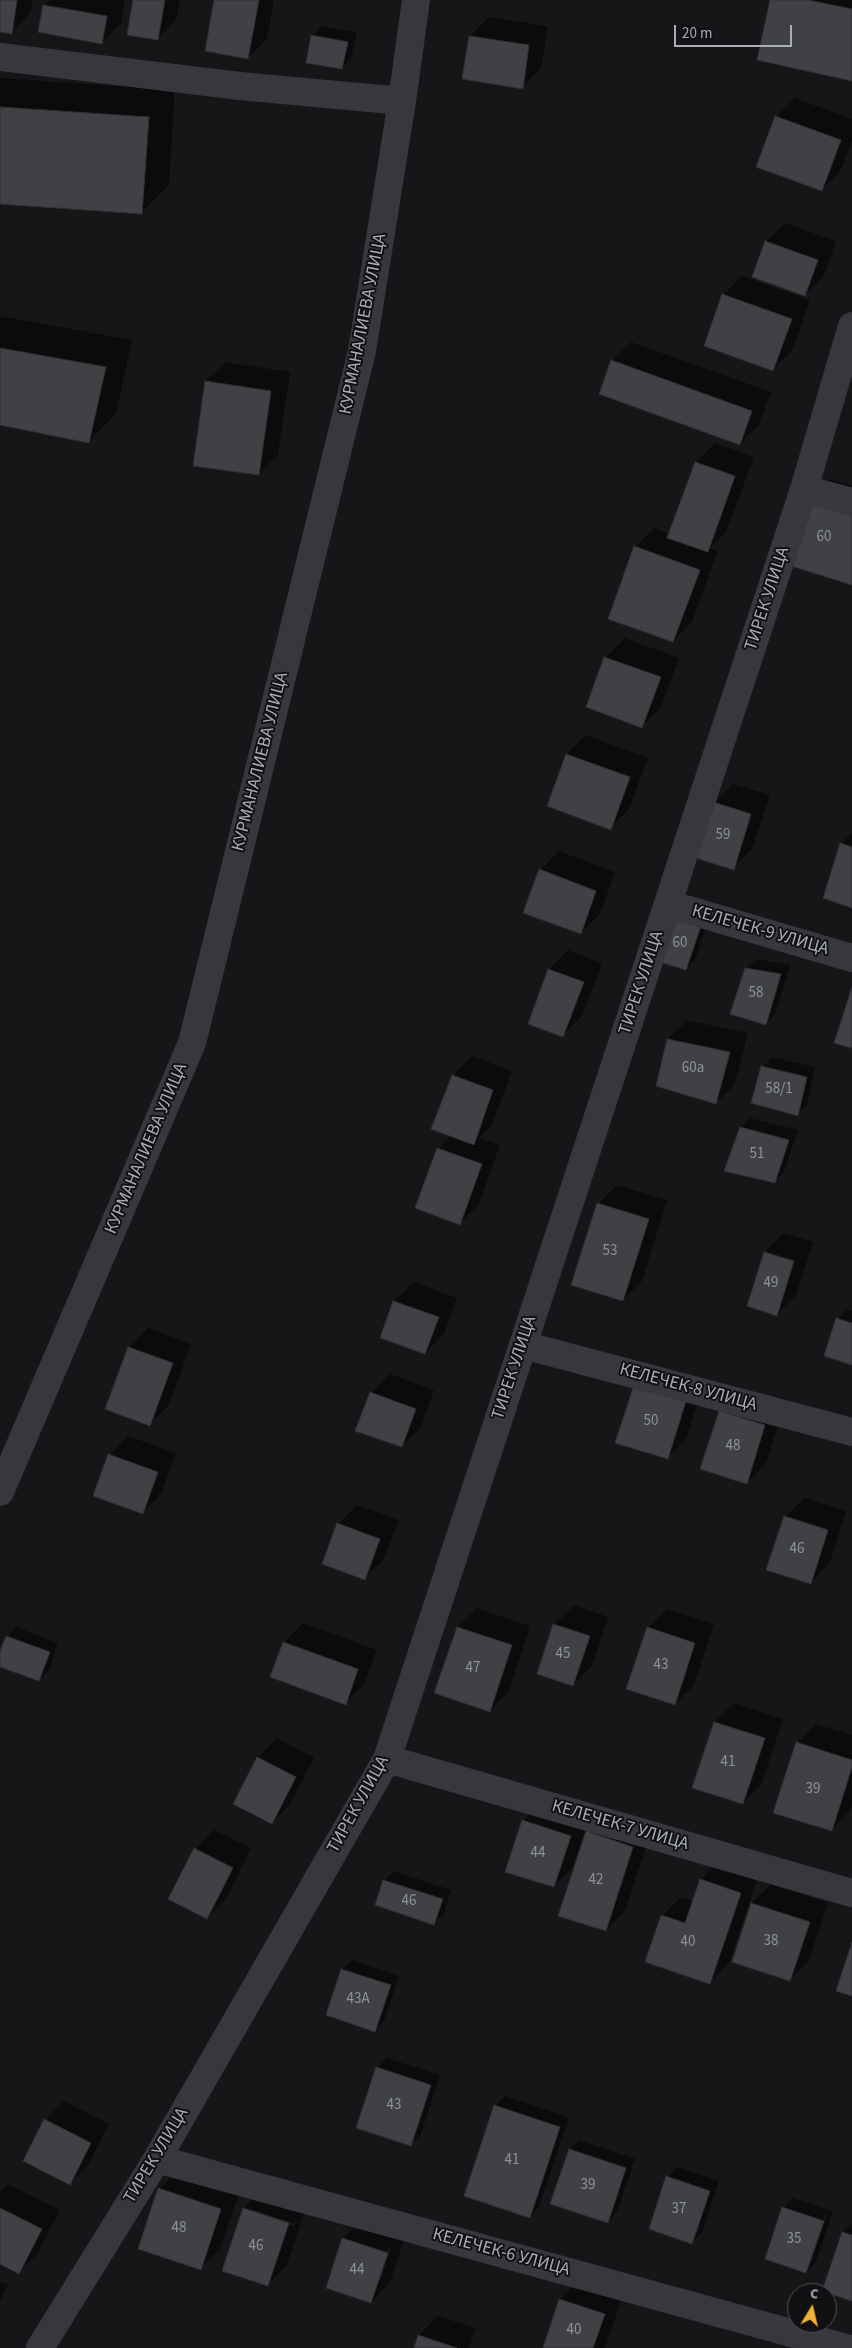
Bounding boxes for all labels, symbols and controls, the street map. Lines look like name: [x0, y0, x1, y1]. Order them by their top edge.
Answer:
scale bar: [677, 15, 794, 47]
text: 20 m: [682, 23, 712, 44]
street label: КУРМАНАЛИЕВА УЛИЦА: [336, 232, 392, 416]
house number: 60: [817, 529, 831, 547]
street label: ТИРЕК УЛИЦА: [741, 544, 795, 654]
street label: КУРМАНАЛИЕВА УЛИЦА: [228, 670, 294, 854]
house number: 59: [716, 827, 730, 845]
street label: КЕЛЕЧЕК-9 УЛИЦА: [689, 901, 831, 961]
street label: ТИРЕК УЛИЦА: [615, 928, 669, 1038]
house number: 60: [673, 935, 687, 953]
house number: 58: [749, 985, 763, 1003]
street label: КУРМАНАЛИЕВА УЛИЦА: [101, 1060, 193, 1238]
house number: 60а: [682, 1060, 704, 1078]
house number: 58/1: [765, 1081, 793, 1099]
house number: 51: [750, 1146, 764, 1164]
house number: 53: [603, 1243, 617, 1261]
house number: 49: [764, 1275, 778, 1293]
street label: ТИРЕК УЛИЦА: [488, 1313, 542, 1423]
street label: КЕЛЕЧЕК-8 УЛИЦА: [617, 1359, 759, 1417]
house number: 50: [644, 1413, 658, 1431]
house number: 48: [726, 1438, 740, 1456]
house number: 46: [790, 1541, 804, 1559]
house number: 45: [556, 1646, 570, 1664]
house number: 43: [654, 1657, 668, 1675]
house number: 47: [466, 1660, 480, 1678]
street label: ТИРЕК УЛИЦА: [323, 1753, 395, 1857]
house number: 41: [721, 1754, 735, 1772]
house number: 39: [806, 1781, 820, 1799]
street label: КЕЛЕЧЕК-7 УЛИЦА: [549, 1796, 691, 1856]
house number: 44: [531, 1845, 545, 1863]
house number: 42: [589, 1872, 603, 1890]
house number: 46: [402, 1893, 416, 1911]
house number: 38: [764, 1933, 778, 1951]
house number: 40: [681, 1934, 695, 1952]
house number: 43А: [346, 1991, 370, 2009]
house number: 43: [387, 2097, 401, 2115]
street label: ТИРЕК УЛИЦА: [120, 2104, 194, 2208]
house number: 41: [505, 2152, 519, 2170]
house number: 39: [581, 2177, 595, 2195]
house number: 37: [672, 2201, 686, 2219]
house number: 48: [172, 2220, 186, 2238]
street label: КЕЛЕЧЕК-6 УЛИЦА: [430, 2224, 572, 2282]
house number: 35: [787, 2231, 801, 2249]
house number: 46: [249, 2238, 263, 2256]
house number: 44: [350, 2262, 364, 2280]
north arrow: [787, 2283, 837, 2333]
text: С: [809, 2284, 820, 2305]
house number: 40: [567, 2322, 581, 2340]

